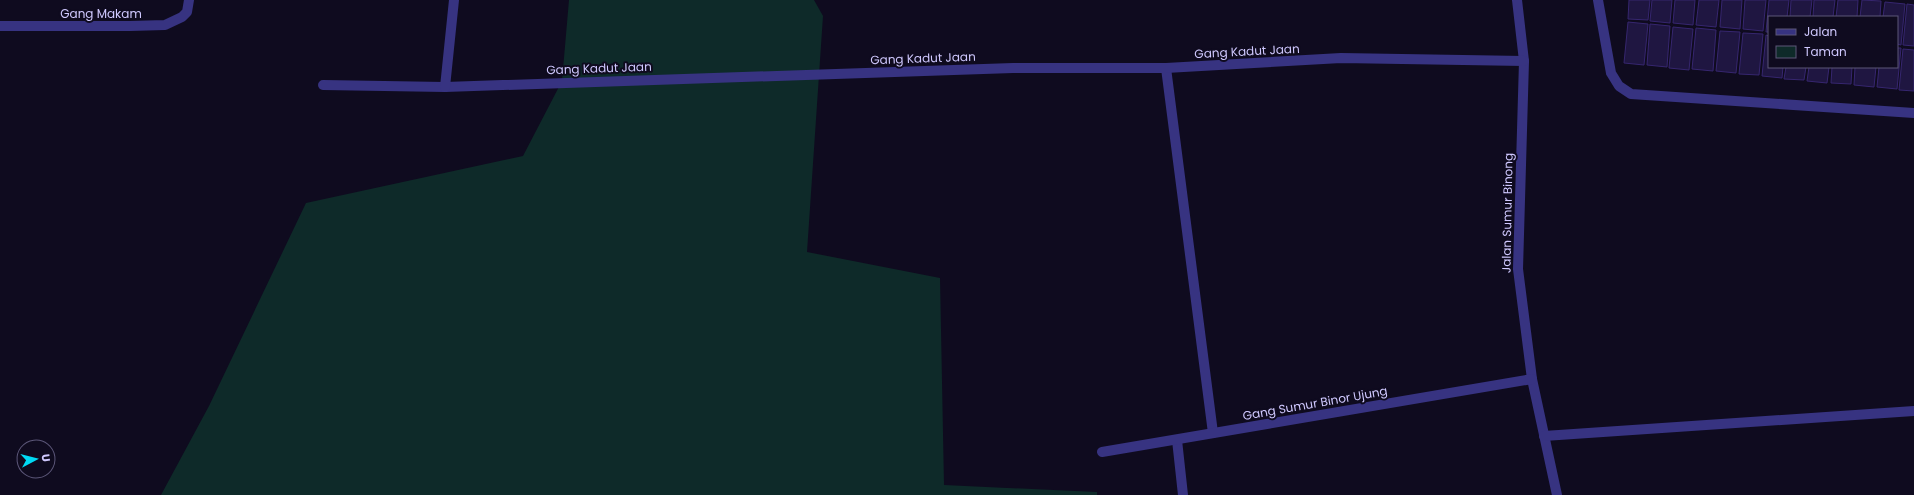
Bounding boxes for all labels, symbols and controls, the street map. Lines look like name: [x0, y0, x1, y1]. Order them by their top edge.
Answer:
street label: Gang Makam: [60, 5, 142, 22]
legend: [1768, 16, 1898, 68]
text: Jalan: [1804, 23, 1837, 40]
street label: Gang Kadut Jaan: [1194, 40, 1300, 62]
text: Taman: [1804, 43, 1847, 60]
street label: Gang Kadut Jaan: [870, 48, 976, 68]
street label: Gang Kadut Jaan: [546, 58, 652, 78]
street label: Jalan Sumur Binong: [1497, 153, 1517, 273]
street label: Gang Sumur Binor Ujung: [1241, 382, 1389, 424]
north arrow: [16, 439, 56, 479]
text: U: [38, 453, 54, 463]

